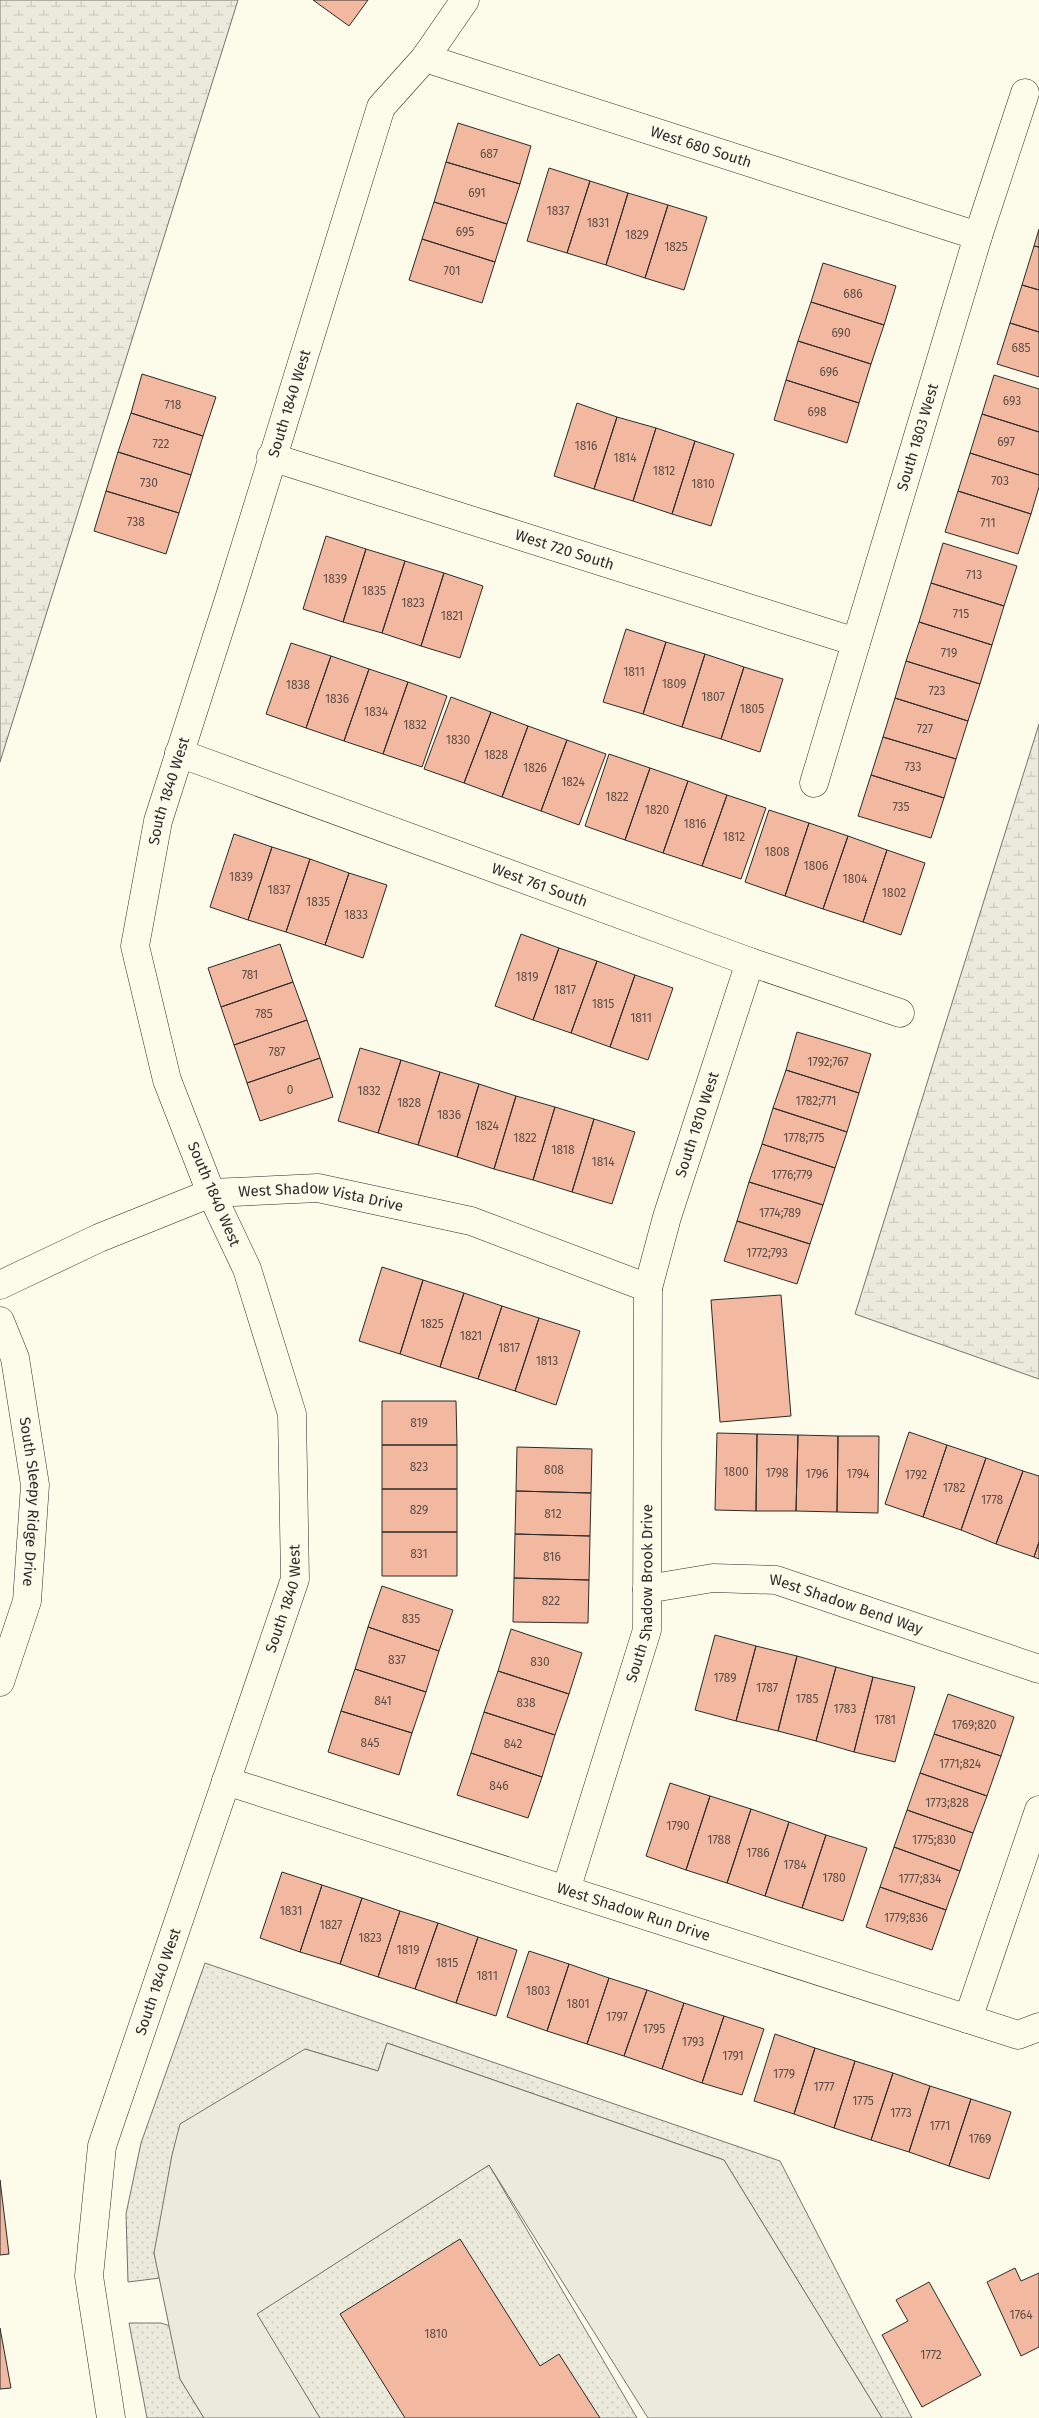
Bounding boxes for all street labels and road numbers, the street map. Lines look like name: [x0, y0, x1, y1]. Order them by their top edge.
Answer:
street label: West 680 South: [648, 122, 754, 172]
street label: South 1840 West: [264, 347, 315, 460]
street label: South 1803 West: [893, 381, 942, 493]
street label: West 720 South: [513, 526, 616, 574]
street label: South 1840 West: [145, 734, 193, 847]
street label: West 761 South: [489, 859, 590, 911]
street label: South 1810 West: [672, 1069, 723, 1180]
street label: South 1840 West: [184, 1139, 244, 1249]
street label: West Shadow Vista Drive: [238, 1179, 405, 1215]
street label: South Sleepy Ridge Drive: [15, 1416, 44, 1587]
street label: South Shadow Brook Drive: [622, 1504, 656, 1685]
street label: South 1840 West: [262, 1544, 304, 1655]
street label: West Shadow Bend Way: [769, 1571, 926, 1638]
street label: West Shadow Run Drive: [554, 1879, 713, 1945]
street label: South 1840 West: [131, 1925, 185, 2037]

